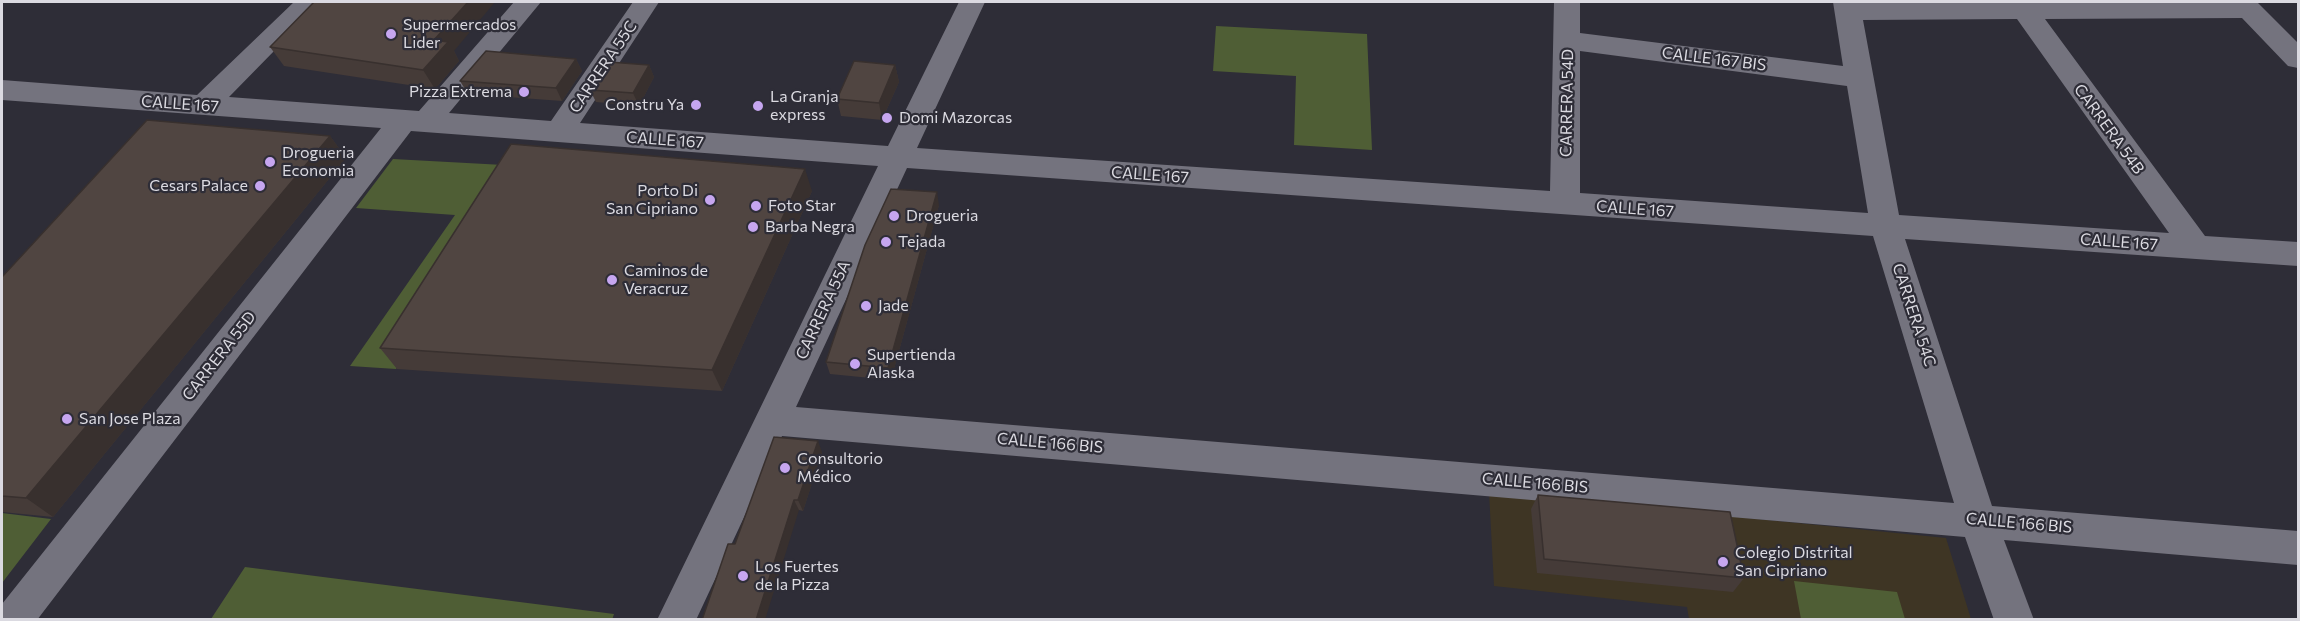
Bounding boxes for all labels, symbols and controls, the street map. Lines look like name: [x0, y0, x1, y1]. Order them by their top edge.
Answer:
place label: Supermercados Lider: [403, 15, 516, 53]
street label: CARRERA 55C: [565, 17, 641, 117]
marker: Supermercados Lider: [384, 27, 398, 41]
street label: CALLE 167 BIS: [1661, 43, 1767, 75]
street label: CARRERA 54D: [1556, 49, 1578, 157]
street label: CARRERA 54B: [2070, 80, 2148, 178]
place label: Pizza Extrema: [409, 82, 512, 102]
marker: Pizza Extrema: [517, 85, 531, 99]
place label: La Granja express: [770, 87, 839, 125]
street label: CALLE 167: [141, 92, 219, 116]
place label: Constru Ya: [605, 95, 684, 115]
marker: Constru Ya: [689, 98, 703, 112]
marker: La Granja express: [751, 99, 765, 113]
place label: Domi Mazorcas: [899, 108, 1012, 128]
marker: Domi Mazorcas: [880, 111, 894, 125]
street label: CALLE 167: [626, 128, 704, 152]
place label: Drogueria Economia: [282, 143, 354, 181]
marker: Drogueria Economia: [263, 155, 277, 169]
street label: CALLE 167: [1111, 163, 1189, 187]
place label: Cesars Palace: [149, 176, 248, 196]
marker: Cesars Palace: [253, 179, 267, 193]
place label: Porto Di San Cipriano: [606, 181, 698, 219]
marker: Porto Di San Cipriano: [703, 193, 717, 207]
place label: Foto Star: [768, 196, 836, 216]
street label: CALLE 167: [1596, 197, 1674, 221]
marker: Foto Star: [749, 199, 763, 213]
place label: Drogueria: [906, 206, 978, 226]
marker: Drogueria: [887, 209, 901, 223]
place label: Barba Negra: [765, 217, 855, 237]
marker: Barba Negra: [746, 220, 760, 234]
street label: CALLE 167: [2080, 230, 2158, 254]
place label: Tejada: [898, 232, 946, 252]
marker: Tejada: [879, 235, 893, 249]
street label: CARRERA 55A: [792, 258, 854, 362]
place label: Caminos de Veracruz: [624, 261, 708, 299]
street label: CARRERA 54C: [1888, 261, 1940, 369]
marker: Caminos de Veracruz: [605, 273, 619, 287]
place label: Jade: [878, 296, 909, 316]
marker: Jade: [859, 299, 873, 313]
street label: CARRERA 55D: [178, 308, 260, 404]
place label: Supertienda Alaska: [867, 345, 956, 383]
marker: Supertienda Alaska: [848, 357, 862, 371]
place label: San Jose Plaza: [79, 409, 181, 429]
marker: San Jose Plaza: [60, 412, 74, 426]
street label: CALLE 166 BIS: [996, 429, 1104, 457]
place label: Consultorio Médico: [797, 449, 883, 487]
marker: Consultorio Médico: [778, 461, 792, 475]
street label: CALLE 166 BIS: [1481, 469, 1589, 497]
street label: CALLE 166 BIS: [1965, 509, 2073, 537]
place label: Colegio Distrital San Cipriano: [1735, 543, 1853, 581]
marker: Colegio Distrital San Cipriano: [1716, 555, 1730, 569]
place label: Los Fuertes de la Pizza: [755, 557, 839, 595]
marker: Los Fuertes de la Pizza: [736, 569, 750, 583]

